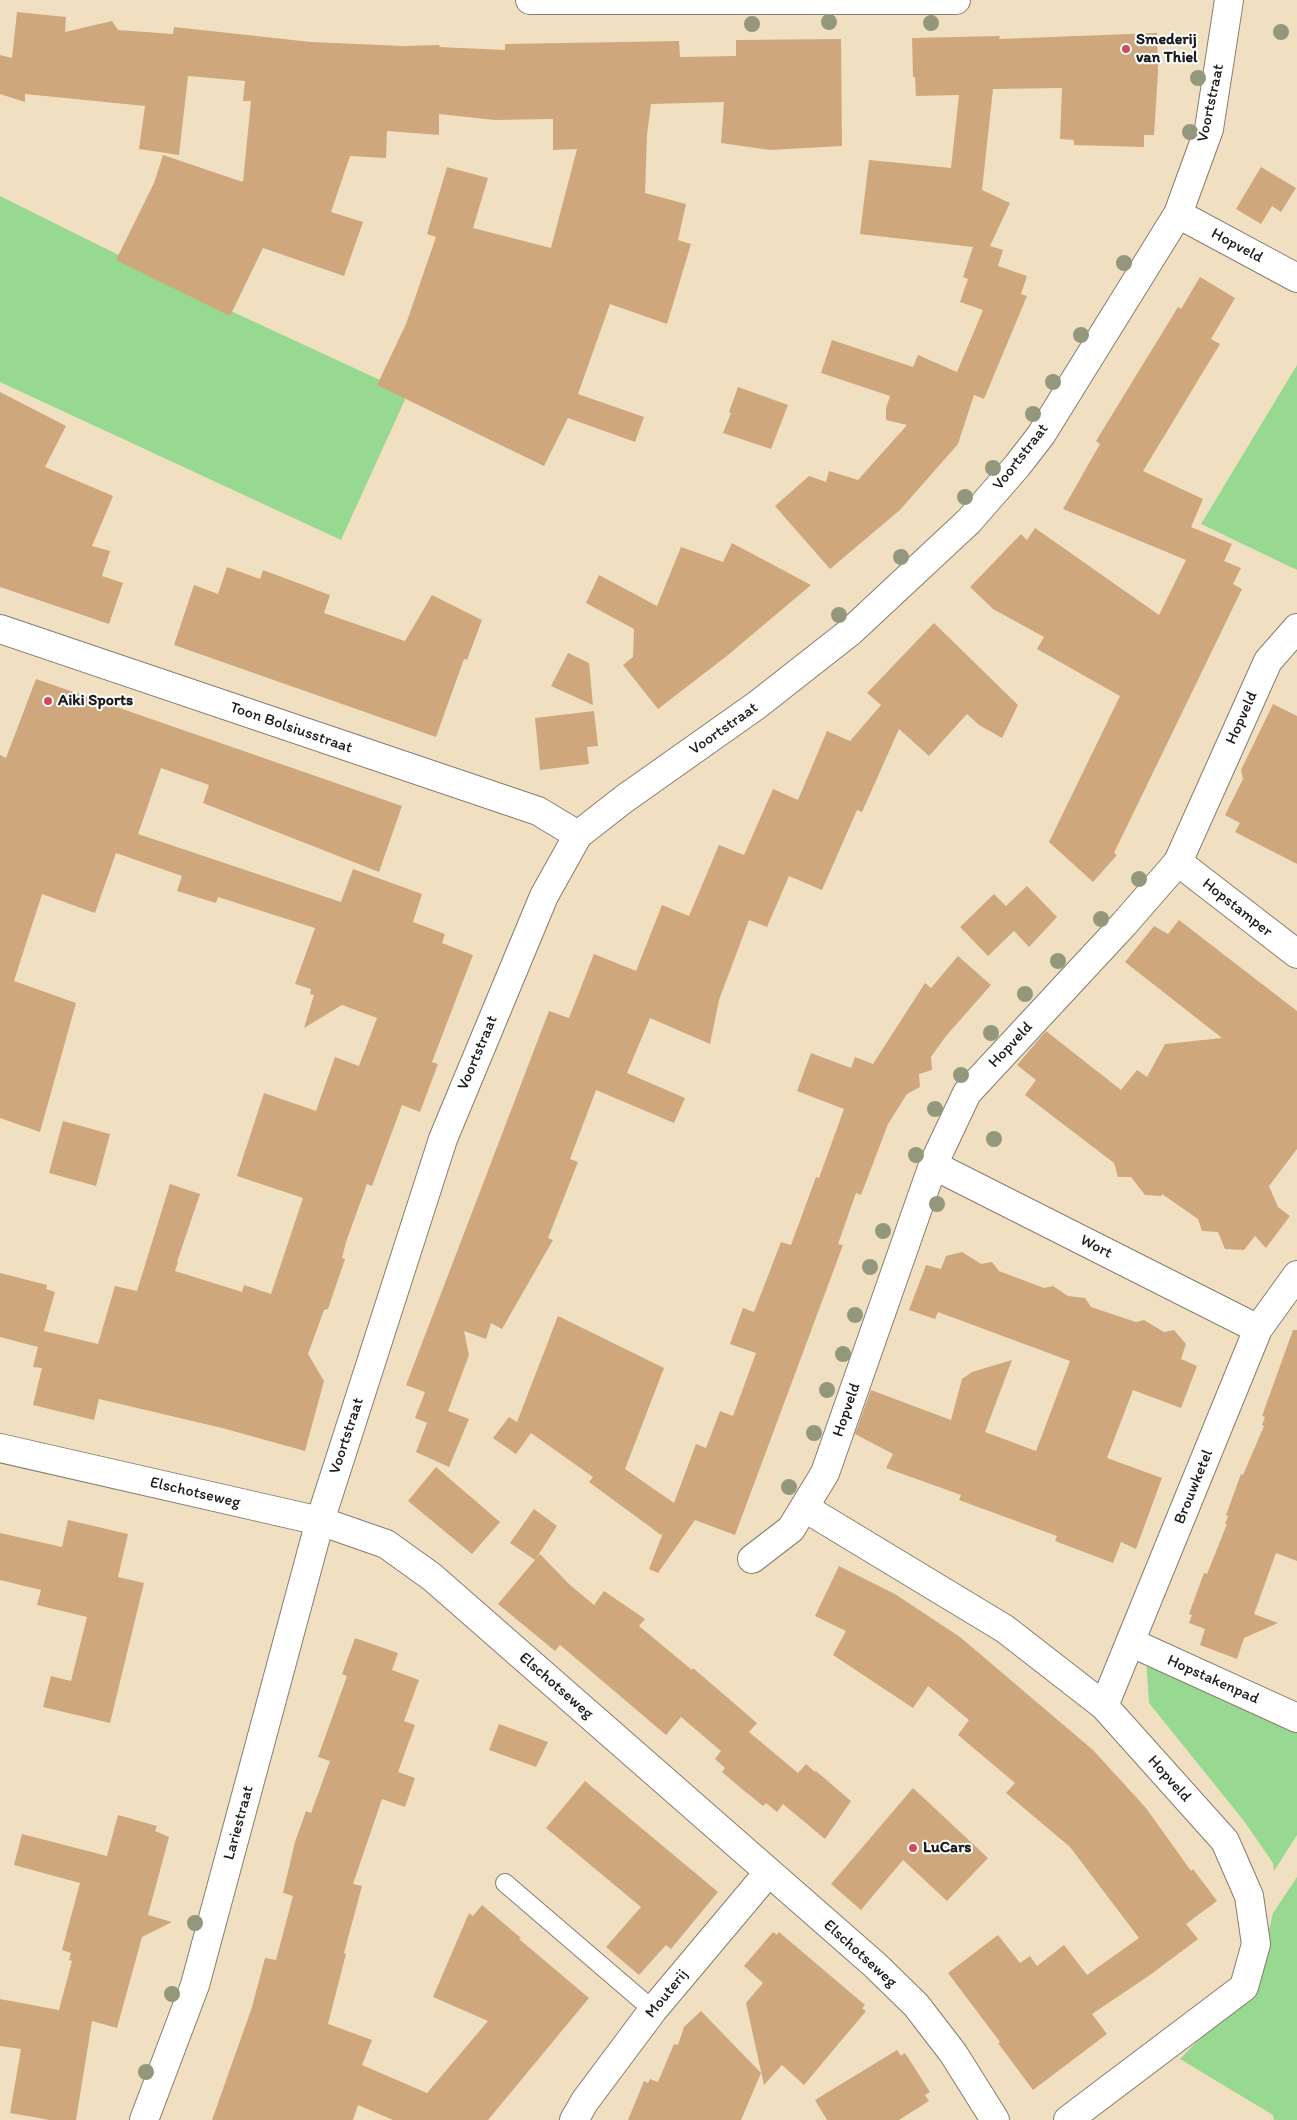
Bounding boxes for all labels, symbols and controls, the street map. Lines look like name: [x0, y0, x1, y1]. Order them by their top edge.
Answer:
place label: Smederij van Thiel: [1136, 30, 1198, 68]
marker: Smederij van Thiel: [1120, 43, 1132, 55]
street label: Voortstraat: [1193, 62, 1229, 144]
street label: Hopveld: [1208, 224, 1266, 268]
street label: Voortstraat: [989, 420, 1053, 494]
street label: Hopveld: [1222, 688, 1262, 748]
place label: Aiki Sports: [58, 691, 133, 711]
marker: Aiki Sports: [42, 695, 54, 707]
street label: Toon Bolsiusstraat: [227, 698, 355, 758]
street label: Voortstraat: [686, 698, 762, 760]
street label: Hopstamper: [1198, 875, 1276, 941]
street label: Voortstraat: [454, 1013, 502, 1093]
street label: Hopveld: [985, 1018, 1037, 1072]
street label: Wort: [1077, 1231, 1115, 1263]
street label: Hopveld: [829, 1380, 865, 1440]
street label: Voortstraat: [326, 1395, 368, 1477]
street label: Brouwketel: [1170, 1447, 1218, 1527]
street label: Elschotseweg: [148, 1473, 242, 1513]
street label: Elschotseweg: [515, 1648, 597, 1724]
street label: Hopstakenpad: [1164, 1651, 1262, 1709]
street label: Hopveld: [1143, 1752, 1195, 1806]
street label: Lariestraat: [220, 1784, 258, 1862]
place label: LuCars: [923, 1838, 971, 1858]
marker: LuCars: [907, 1842, 919, 1854]
street label: Elschotseweg: [819, 1916, 901, 1992]
street label: Mouterij: [642, 1966, 692, 2022]

